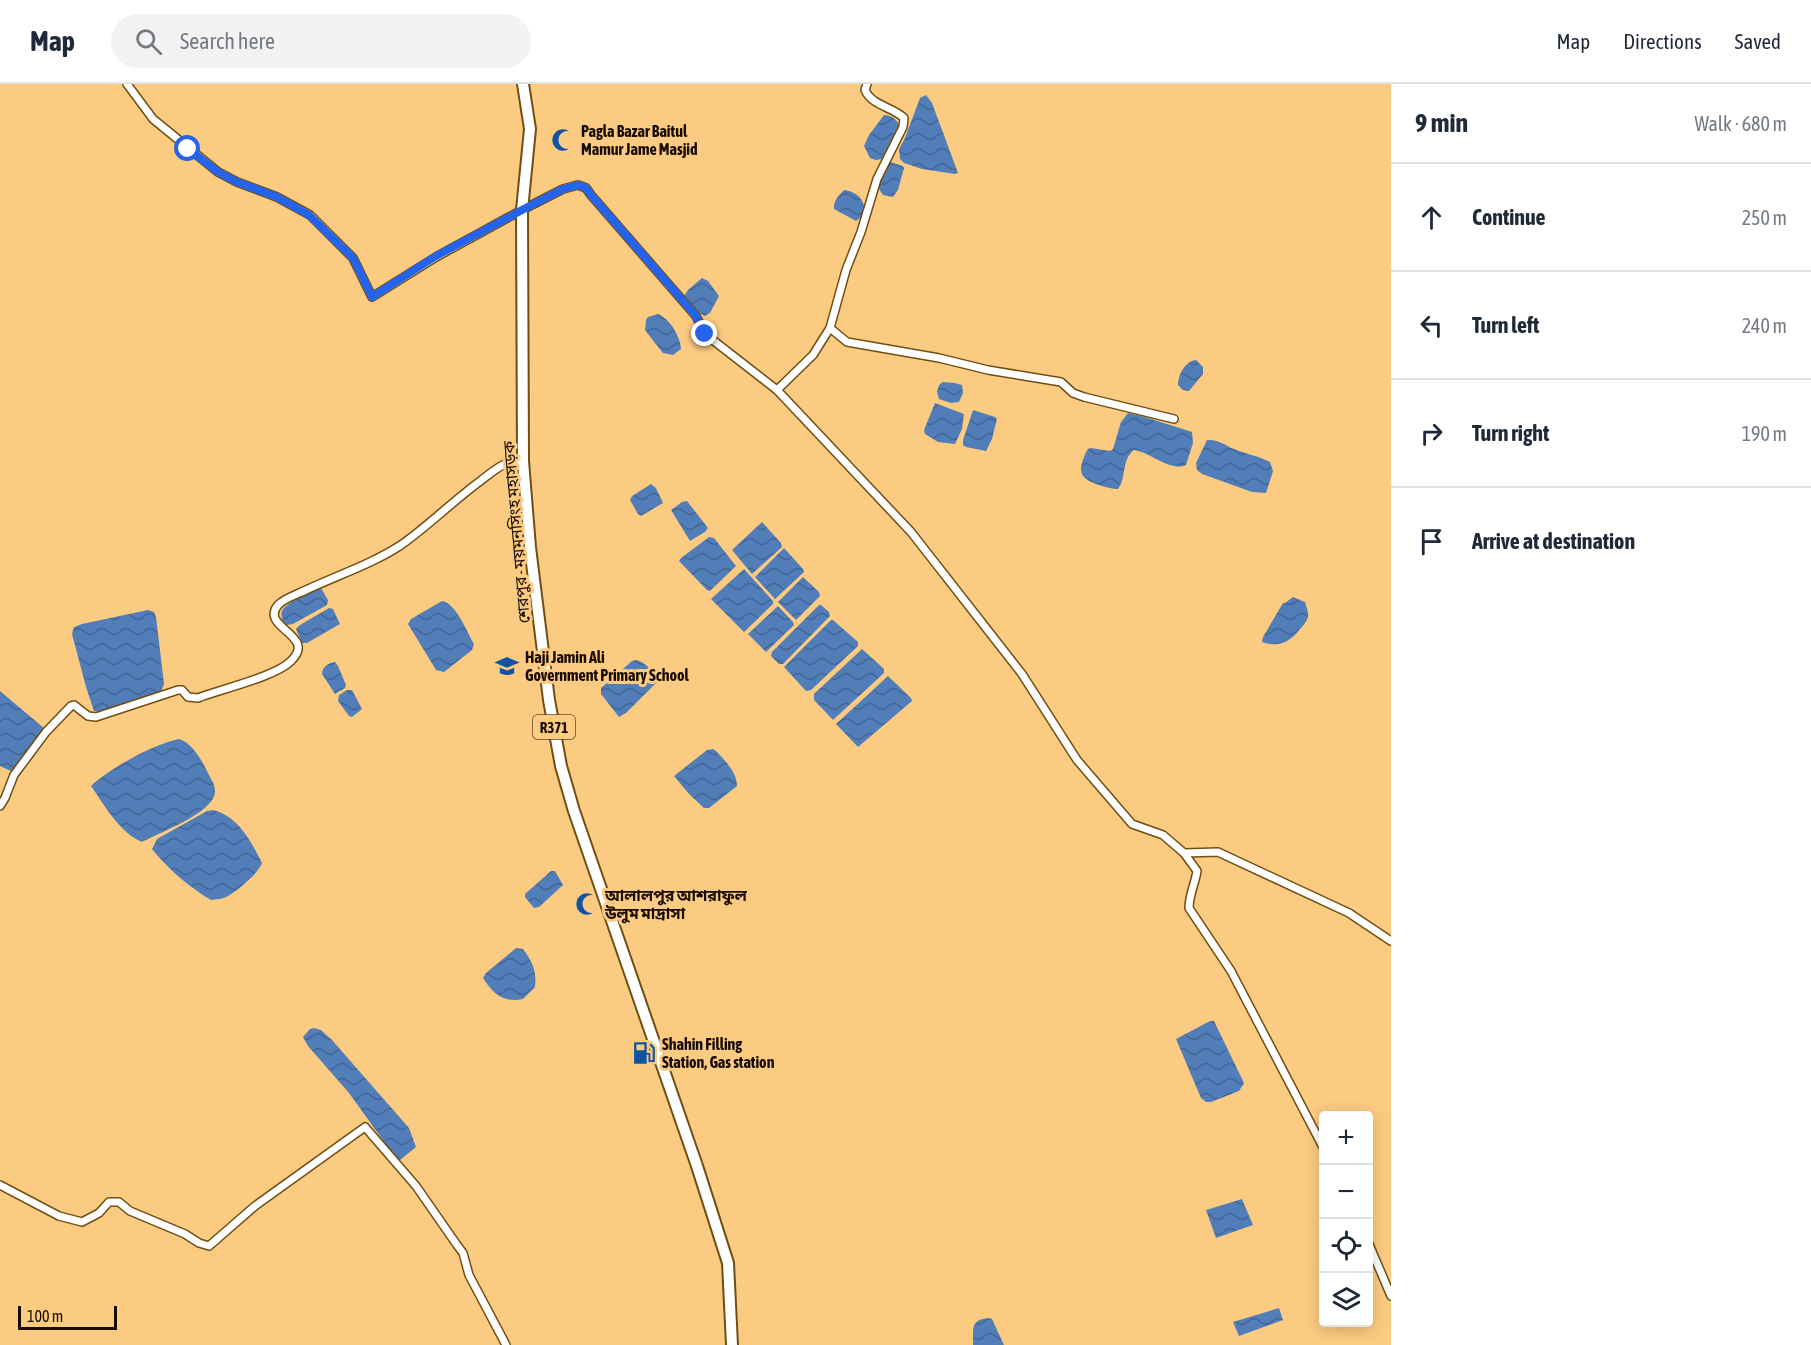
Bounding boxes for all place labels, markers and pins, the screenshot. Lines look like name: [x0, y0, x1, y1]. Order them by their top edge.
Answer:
place label: Pagla Bazar Baitul Mamur Jame Masjid: [581, 122, 698, 158]
mosque icon: Pagla Bazar Baitul Mamur Jame Masjid: [550, 127, 576, 153]
place label: Haji Jamin Ali Government Primary School: [525, 648, 690, 684]
school or university icon: Haji Jamin Ali Government Primary School: [494, 653, 520, 679]
place label: আলালপুর আশরাফুল উলুম মাদ্রাসা: [604, 886, 748, 924]
mosque icon: আলালপুর আশরাফুল উলুম মাদ্রাসা: [574, 891, 600, 917]
place label: Shahin Filling Station, Gas station: [662, 1035, 775, 1071]
fuel station icon: Shahin Filling Station, Gas station: [631, 1040, 657, 1066]

